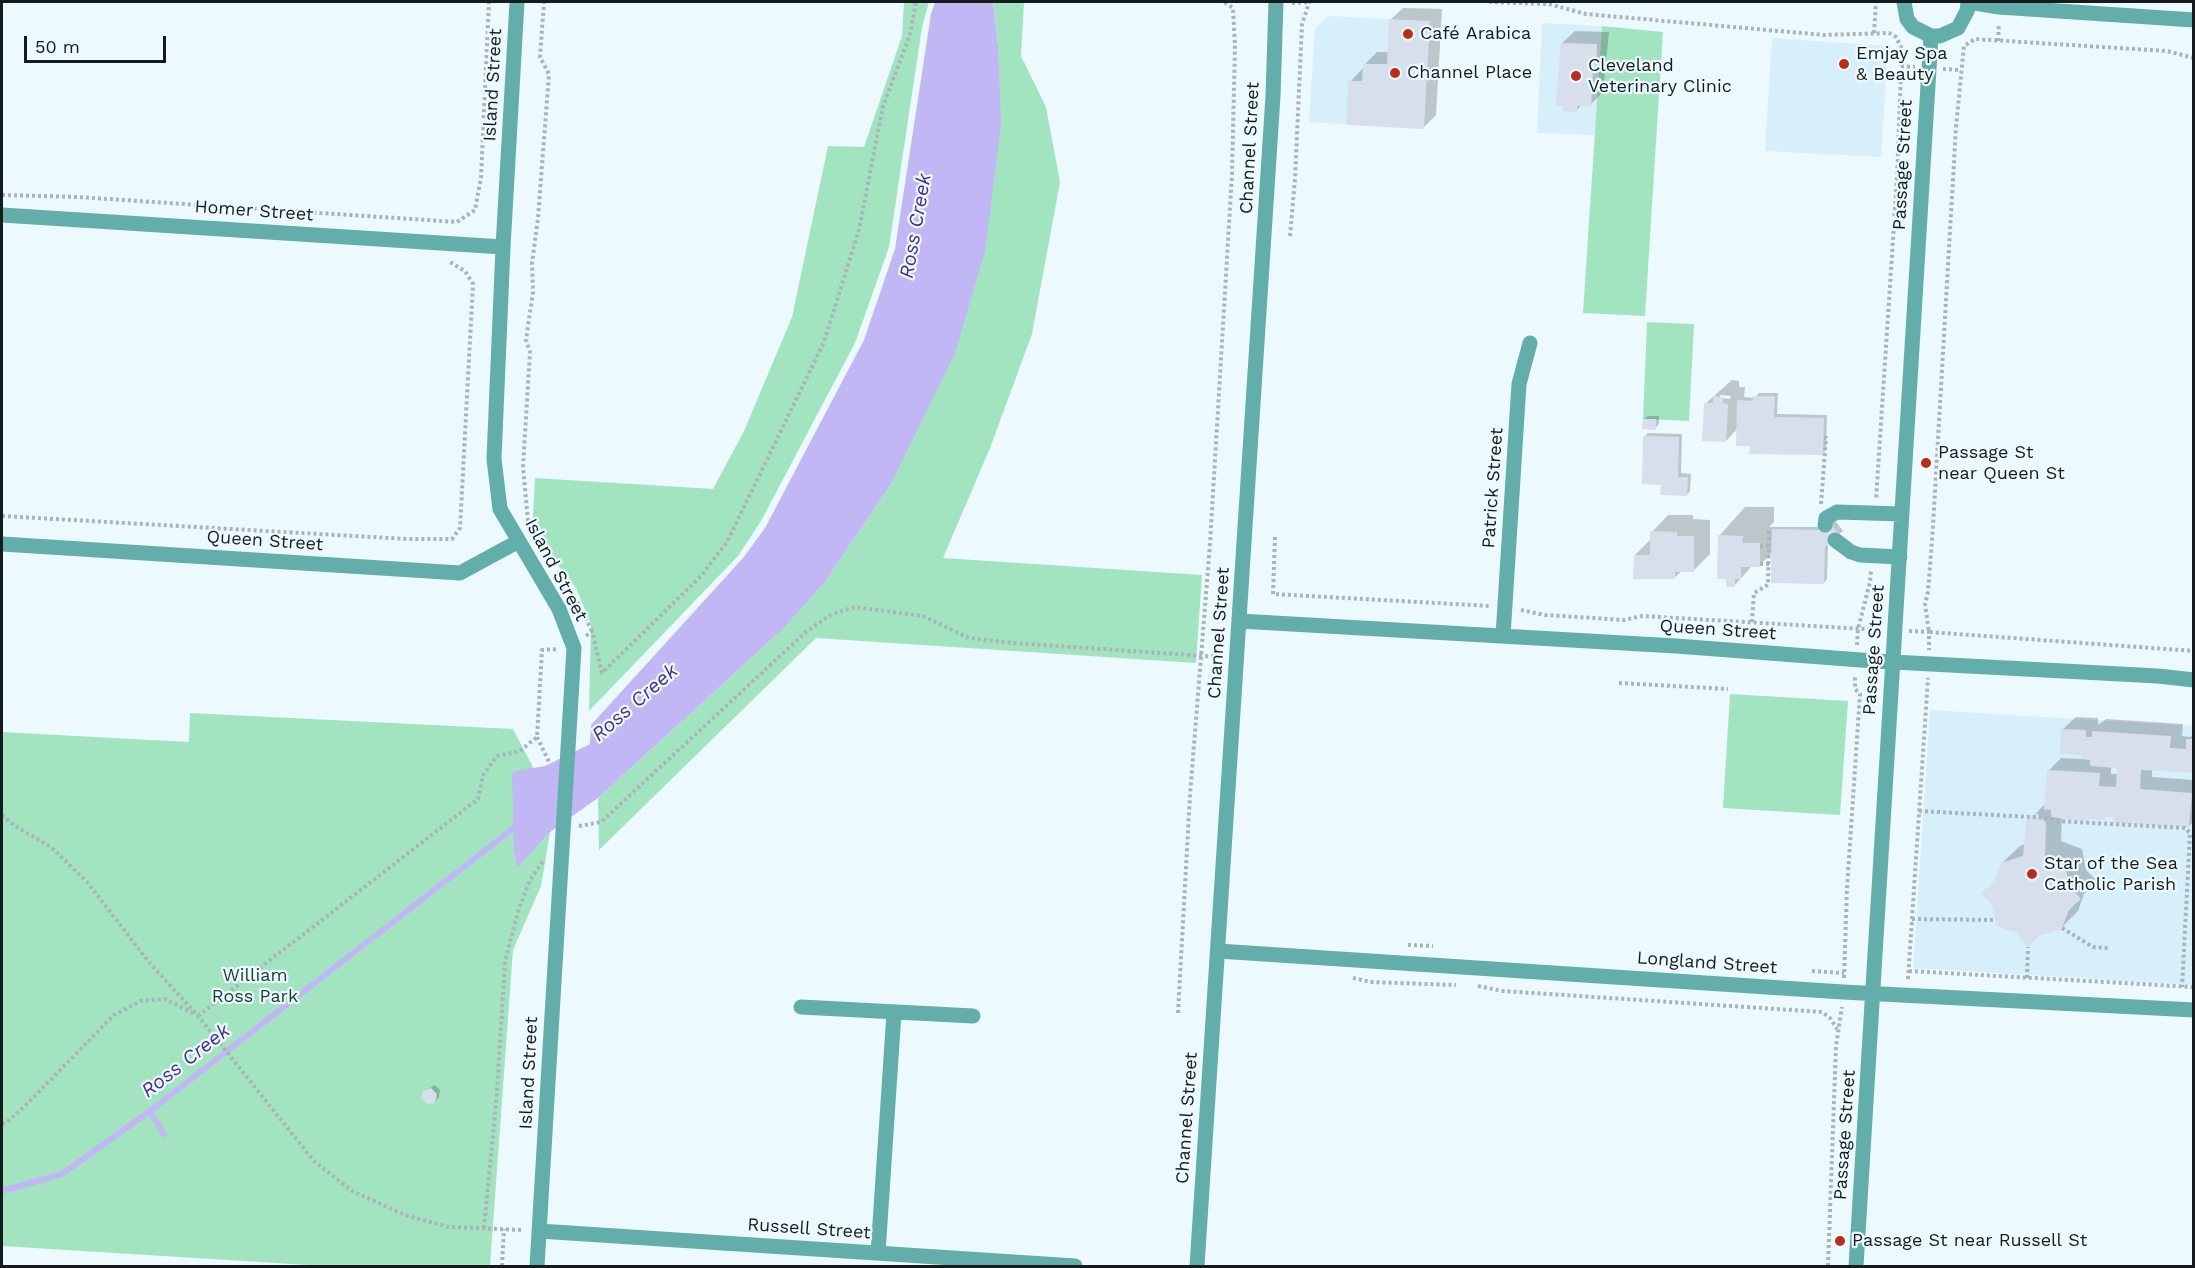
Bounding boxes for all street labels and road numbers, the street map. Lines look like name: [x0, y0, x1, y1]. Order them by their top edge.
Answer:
street label: Island Street: [479, 28, 507, 142]
street label: Channel Street: [1236, 81, 1264, 215]
street label: Passage Street: [1889, 99, 1917, 231]
street label: Homer Street: [194, 196, 314, 226]
street label: Patrick Street: [1478, 427, 1508, 549]
street label: Island Street: [520, 515, 592, 625]
street label: Queen Street: [206, 526, 324, 556]
street label: Channel Street: [1204, 566, 1234, 700]
street label: Passage Street: [1859, 584, 1889, 716]
street label: Queen Street: [1659, 615, 1777, 645]
street label: Longland Street: [1636, 947, 1778, 979]
street label: Island Street: [515, 1016, 543, 1130]
street label: Channel Street: [1172, 1051, 1202, 1185]
street label: Passage Street: [1830, 1069, 1860, 1201]
street label: Russell Street: [747, 1214, 871, 1244]

